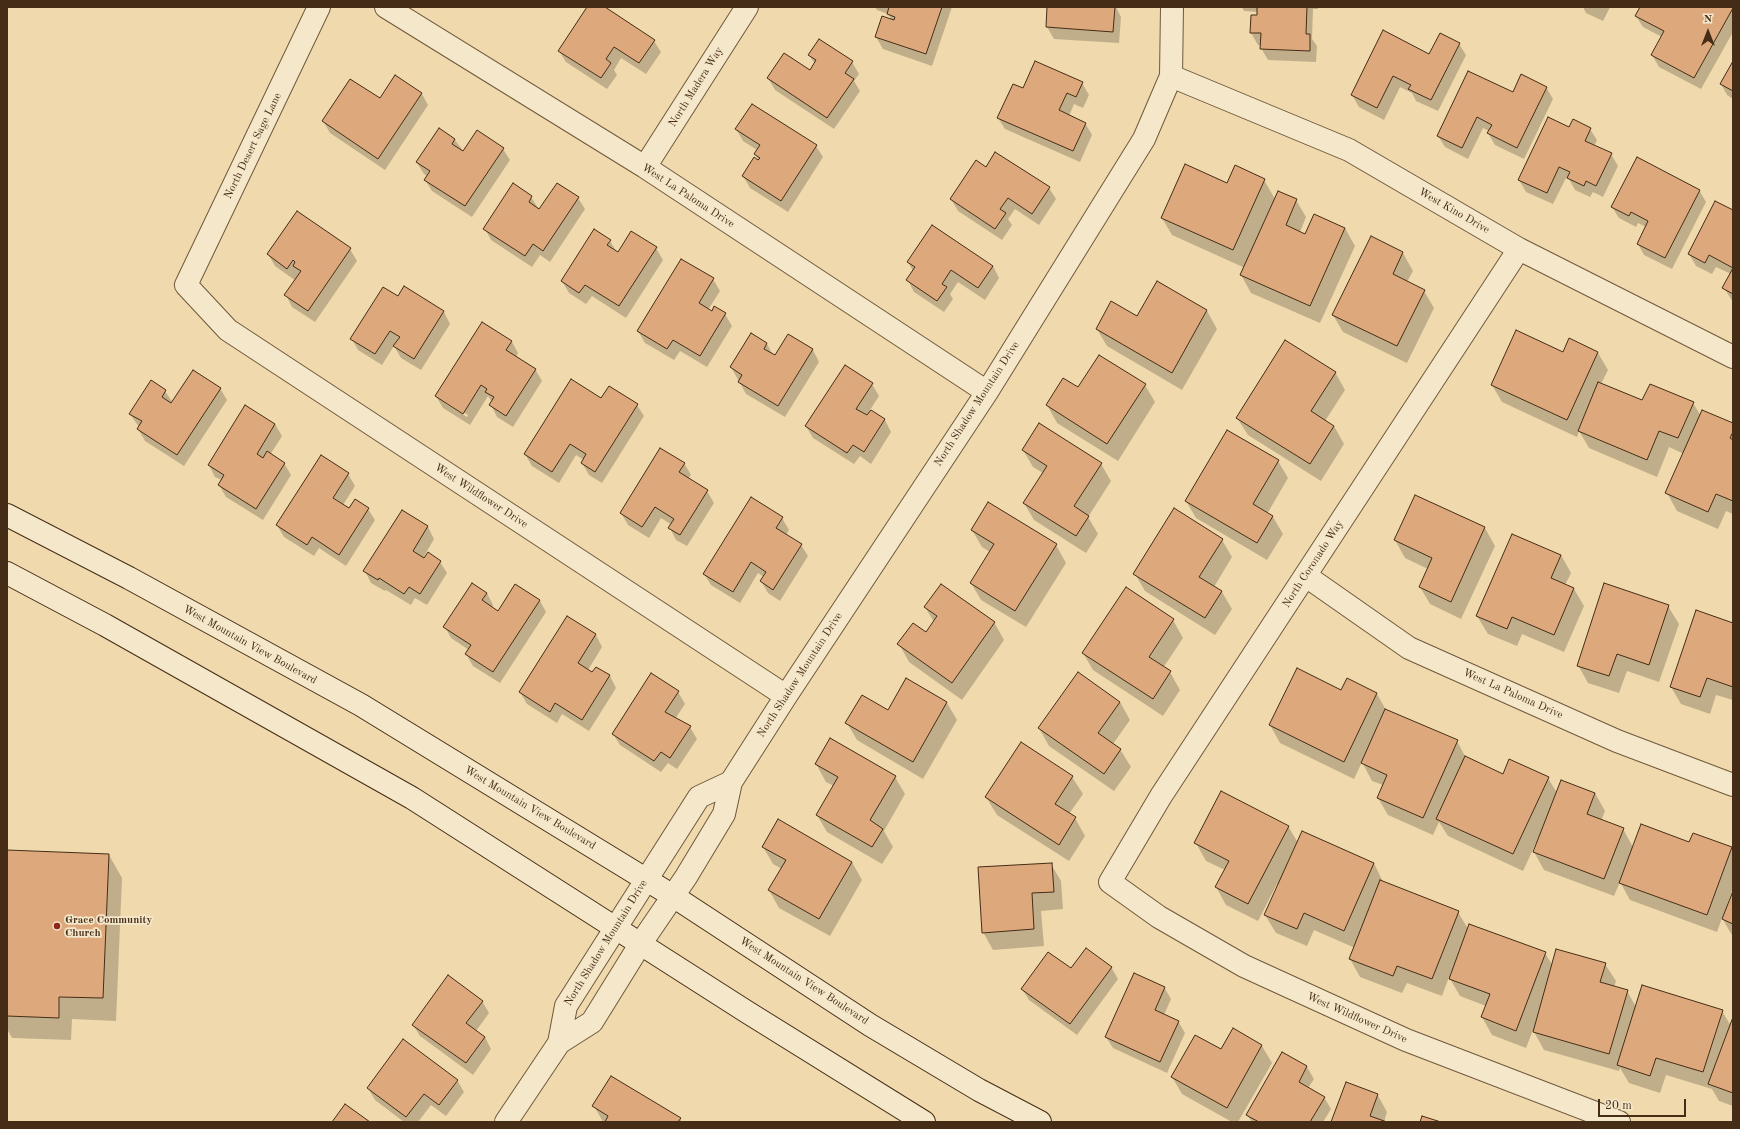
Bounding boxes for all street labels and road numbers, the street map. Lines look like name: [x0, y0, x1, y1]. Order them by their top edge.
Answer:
street label: North Madera Way: [666, 45, 726, 129]
street label: North Desert Sage Lane: [222, 91, 284, 201]
street label: West La Paloma Drive: [639, 161, 737, 231]
street label: West Kino Drive: [1416, 185, 1492, 237]
street label: North Shadow Mountain Drive: [932, 339, 1022, 469]
street label: West Wildflower Drive: [432, 461, 530, 531]
street label: North Coronado Way: [1280, 518, 1346, 610]
street label: West Mountain View Boulevard: [181, 603, 319, 687]
street label: North Shadow Mountain Drive: [755, 610, 845, 740]
street label: West La Paloma Drive: [1461, 666, 1565, 722]
street label: West Mountain View Boulevard: [462, 763, 598, 853]
street label: North Shadow Mountain Drive: [562, 877, 650, 1009]
street label: West Mountain View Boulevard: [737, 934, 871, 1028]
street label: West Wildflower Drive: [1305, 990, 1409, 1046]

